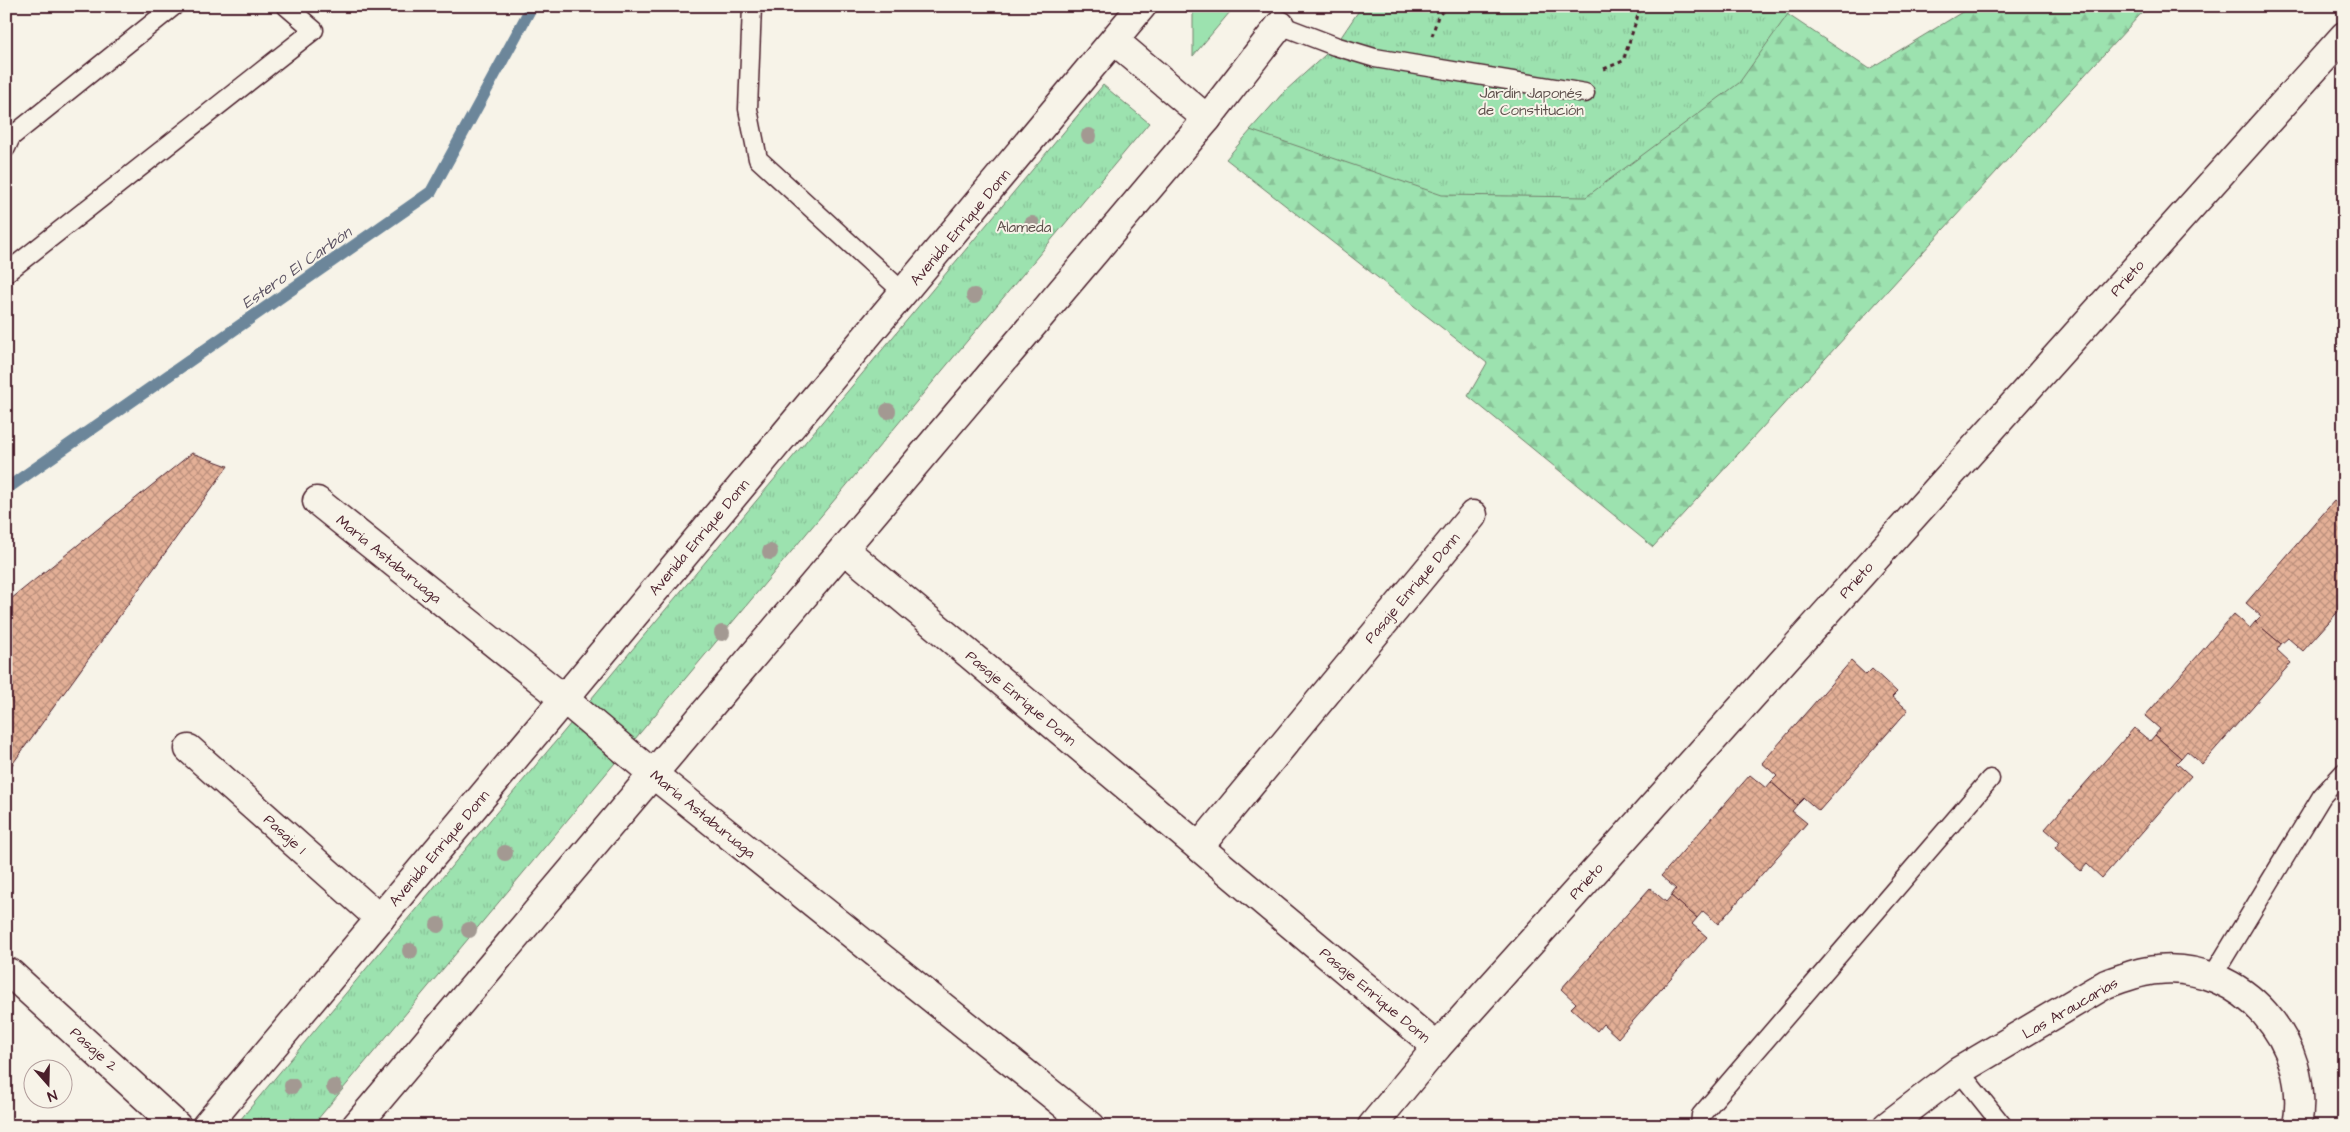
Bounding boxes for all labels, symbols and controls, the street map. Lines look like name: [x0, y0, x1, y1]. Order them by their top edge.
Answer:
park label: Jardín Japonés de Constitución: [1478, 83, 1584, 121]
street label: Avenida Enrique Donn: [905, 164, 1016, 290]
park label: Alameda: [997, 217, 1052, 238]
water label: Estero El Carbón: [237, 221, 358, 314]
street label: Prieto: [2105, 255, 2150, 301]
street label: Avenida Enrique Donn: [644, 474, 755, 600]
street label: María Astaburuaga: [331, 510, 446, 609]
street label: Pasaje Enrique Donn: [1360, 528, 1465, 648]
street label: Prieto: [1834, 557, 1879, 603]
street label: Pasaje Enrique Donn: [961, 646, 1081, 751]
street label: María Astaburuaga: [645, 765, 760, 864]
street label: Avenida Enrique Donn: [384, 785, 495, 911]
street label: Pasaje 1: [259, 809, 311, 859]
street label: Prieto: [1564, 858, 1609, 904]
street label: Pasaje Enrique Donn: [1315, 943, 1435, 1048]
street label: Las Araucarias: [2018, 972, 2122, 1044]
street label: Pasaje 2: [65, 1022, 122, 1077]
north arrow: [22, 1060, 72, 1110]
text: N: [44, 1084, 60, 1106]

